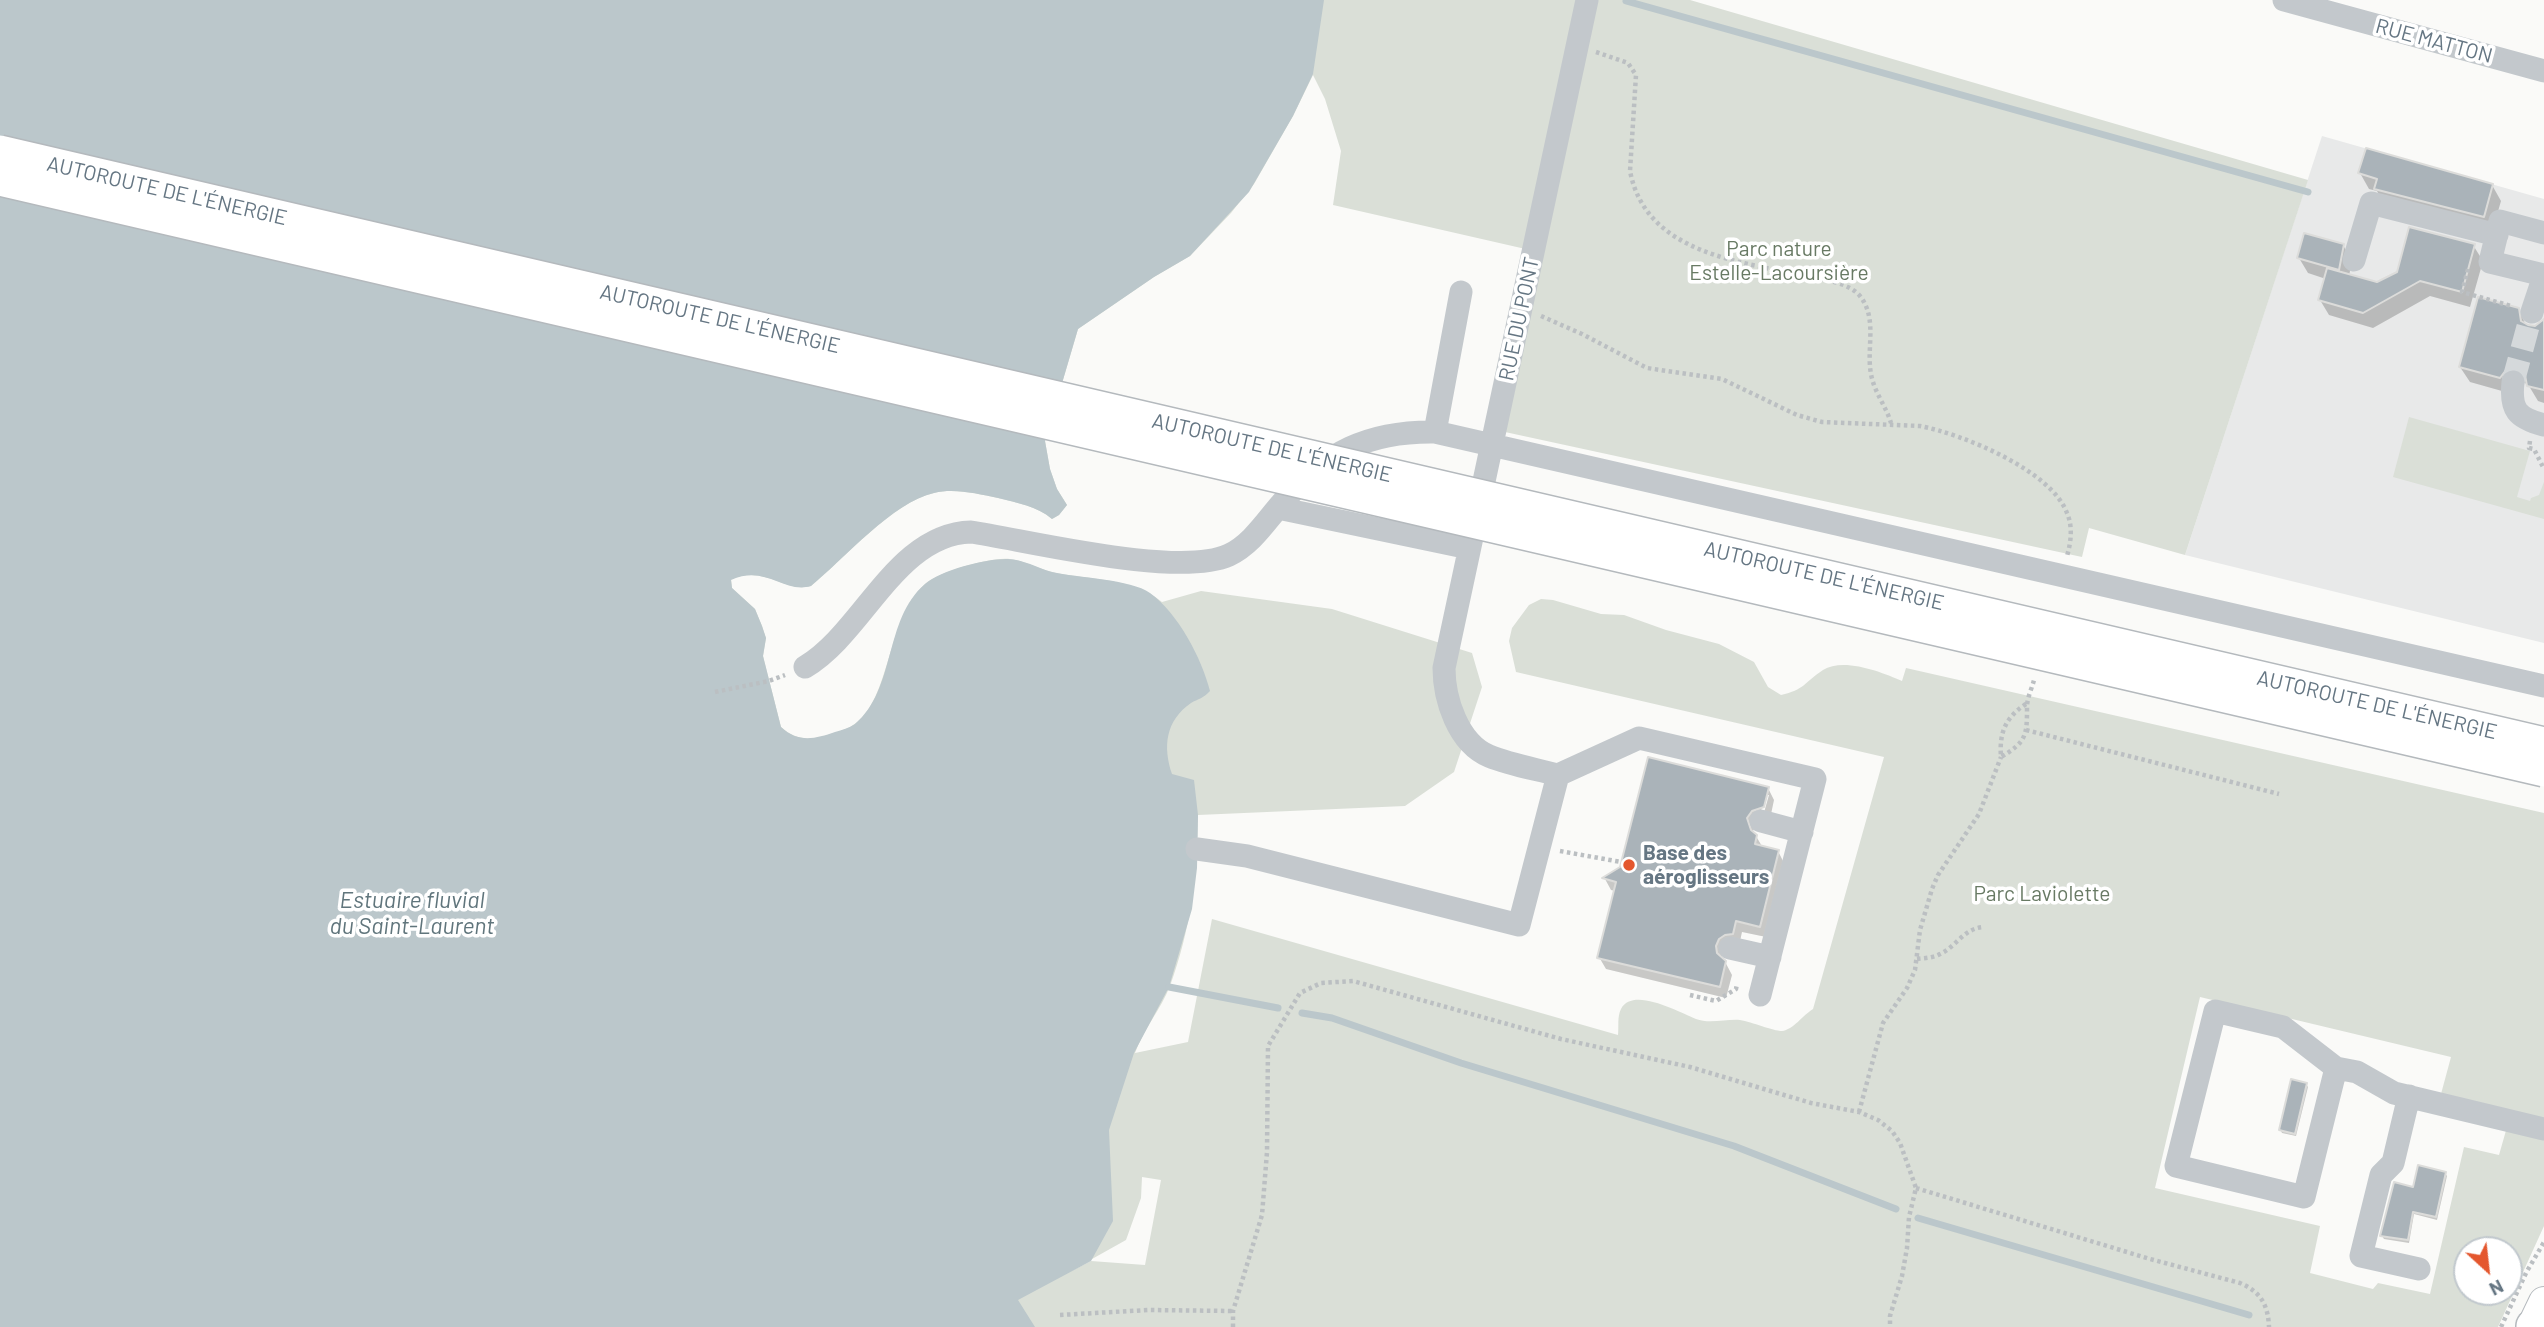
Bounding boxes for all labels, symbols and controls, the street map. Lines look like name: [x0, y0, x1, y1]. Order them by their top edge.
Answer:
street label: RUE MATTON: [2373, 13, 2495, 69]
street label: AUTOROUTE DE L'ÉNERGIE: [45, 151, 289, 231]
park label: Parc nature Estelle-Lacoursière: [1689, 236, 1869, 286]
street label: RUE DU PONT: [1494, 255, 1544, 383]
street label: AUTOROUTE DE L'ÉNERGIE: [598, 279, 842, 359]
street label: AUTOROUTE DE L'ÉNERGIE: [1150, 408, 1394, 488]
street label: AUTOROUTE DE L'ÉNERGIE: [1702, 536, 1946, 616]
street label: AUTOROUTE DE L'ÉNERGIE: [2255, 665, 2499, 745]
place label: Base des aéroglisseurs: [1643, 840, 1769, 890]
marker: Base des aéroglisseurs: [1621, 857, 1637, 873]
park label: Parc Laviolette: [1973, 881, 2111, 907]
water label: Estuaire fluvial du Saint-Laurent: [330, 886, 494, 940]
north arrow: [2453, 1236, 2523, 1306]
text: N: [2486, 1275, 2508, 1301]

